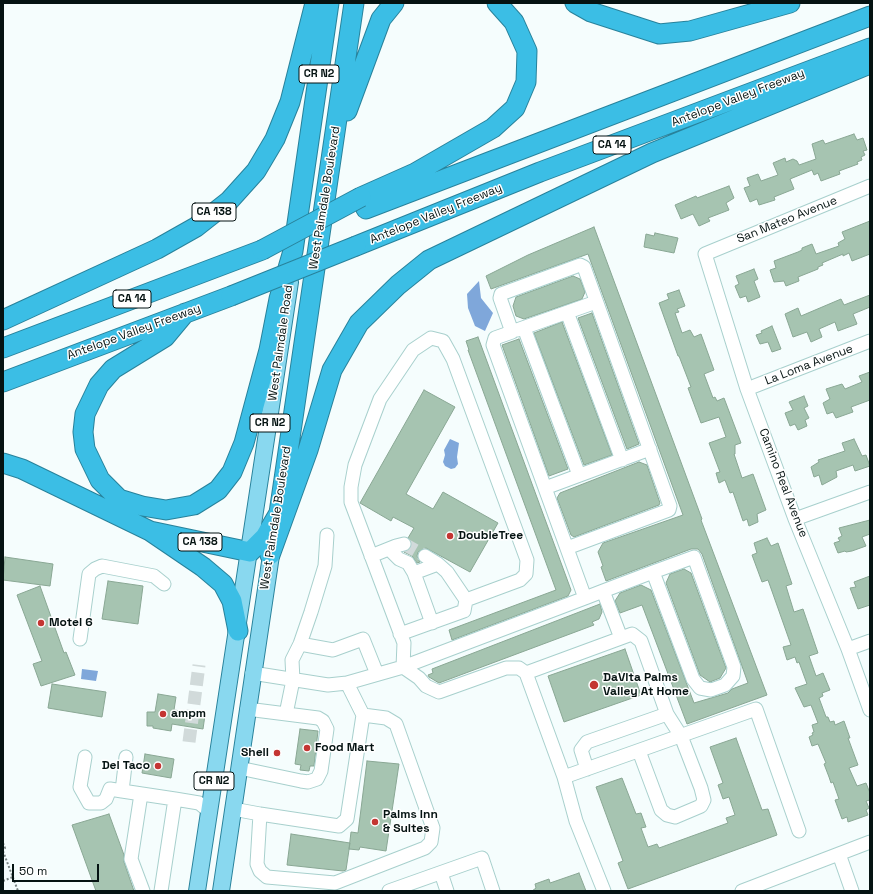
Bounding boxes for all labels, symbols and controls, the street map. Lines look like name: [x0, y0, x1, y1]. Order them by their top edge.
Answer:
road number: CR N2: [299, 65, 339, 83]
street label: Antelope Valley Freeway: [669, 66, 807, 130]
street label: West Palmdale Boulevard: [307, 125, 343, 271]
road number: CA 14: [593, 136, 631, 154]
street label: Antelope Valley Freeway: [368, 181, 504, 247]
street label: San Mateo Avenue: [735, 193, 839, 247]
road number: CA 138: [192, 203, 236, 221]
street label: West Palmdale Road: [266, 284, 296, 402]
road number: CA 14: [113, 290, 151, 308]
street label: Antelope Valley Freeway: [65, 301, 203, 363]
street label: La Loma Avenue: [763, 342, 855, 388]
road number: CR N2: [250, 414, 290, 432]
street label: Camino Real Avenue: [756, 426, 810, 540]
street label: West Palmdale Boulevard: [258, 445, 294, 591]
place label: DoubleTree: [458, 529, 523, 543]
marker: DoubleTree: [445, 531, 455, 541]
road number: CA 138: [178, 533, 222, 551]
place label: Motel 6: [49, 616, 93, 630]
marker: Motel 6: [36, 618, 46, 628]
place label: DaVita Palms Valley At Home: [603, 671, 689, 699]
marker: DaVita Palms Valley At Home: [588, 679, 600, 691]
place label: ampm: [171, 707, 206, 721]
marker: ampm: [158, 709, 168, 719]
place label: Food Mart: [315, 741, 374, 755]
marker: Food Mart: [302, 743, 312, 753]
place label: Shell: [241, 746, 269, 760]
marker: Shell: [272, 748, 282, 758]
place label: Del Taco: [102, 759, 150, 773]
marker: Del Taco: [153, 761, 163, 771]
road number: CR N2: [194, 772, 234, 790]
place label: Palms Inn & Suites: [383, 808, 438, 836]
marker: Palms Inn & Suites: [370, 817, 380, 827]
scale bar: [14, 856, 101, 882]
text: 50 m: [19, 863, 47, 879]

